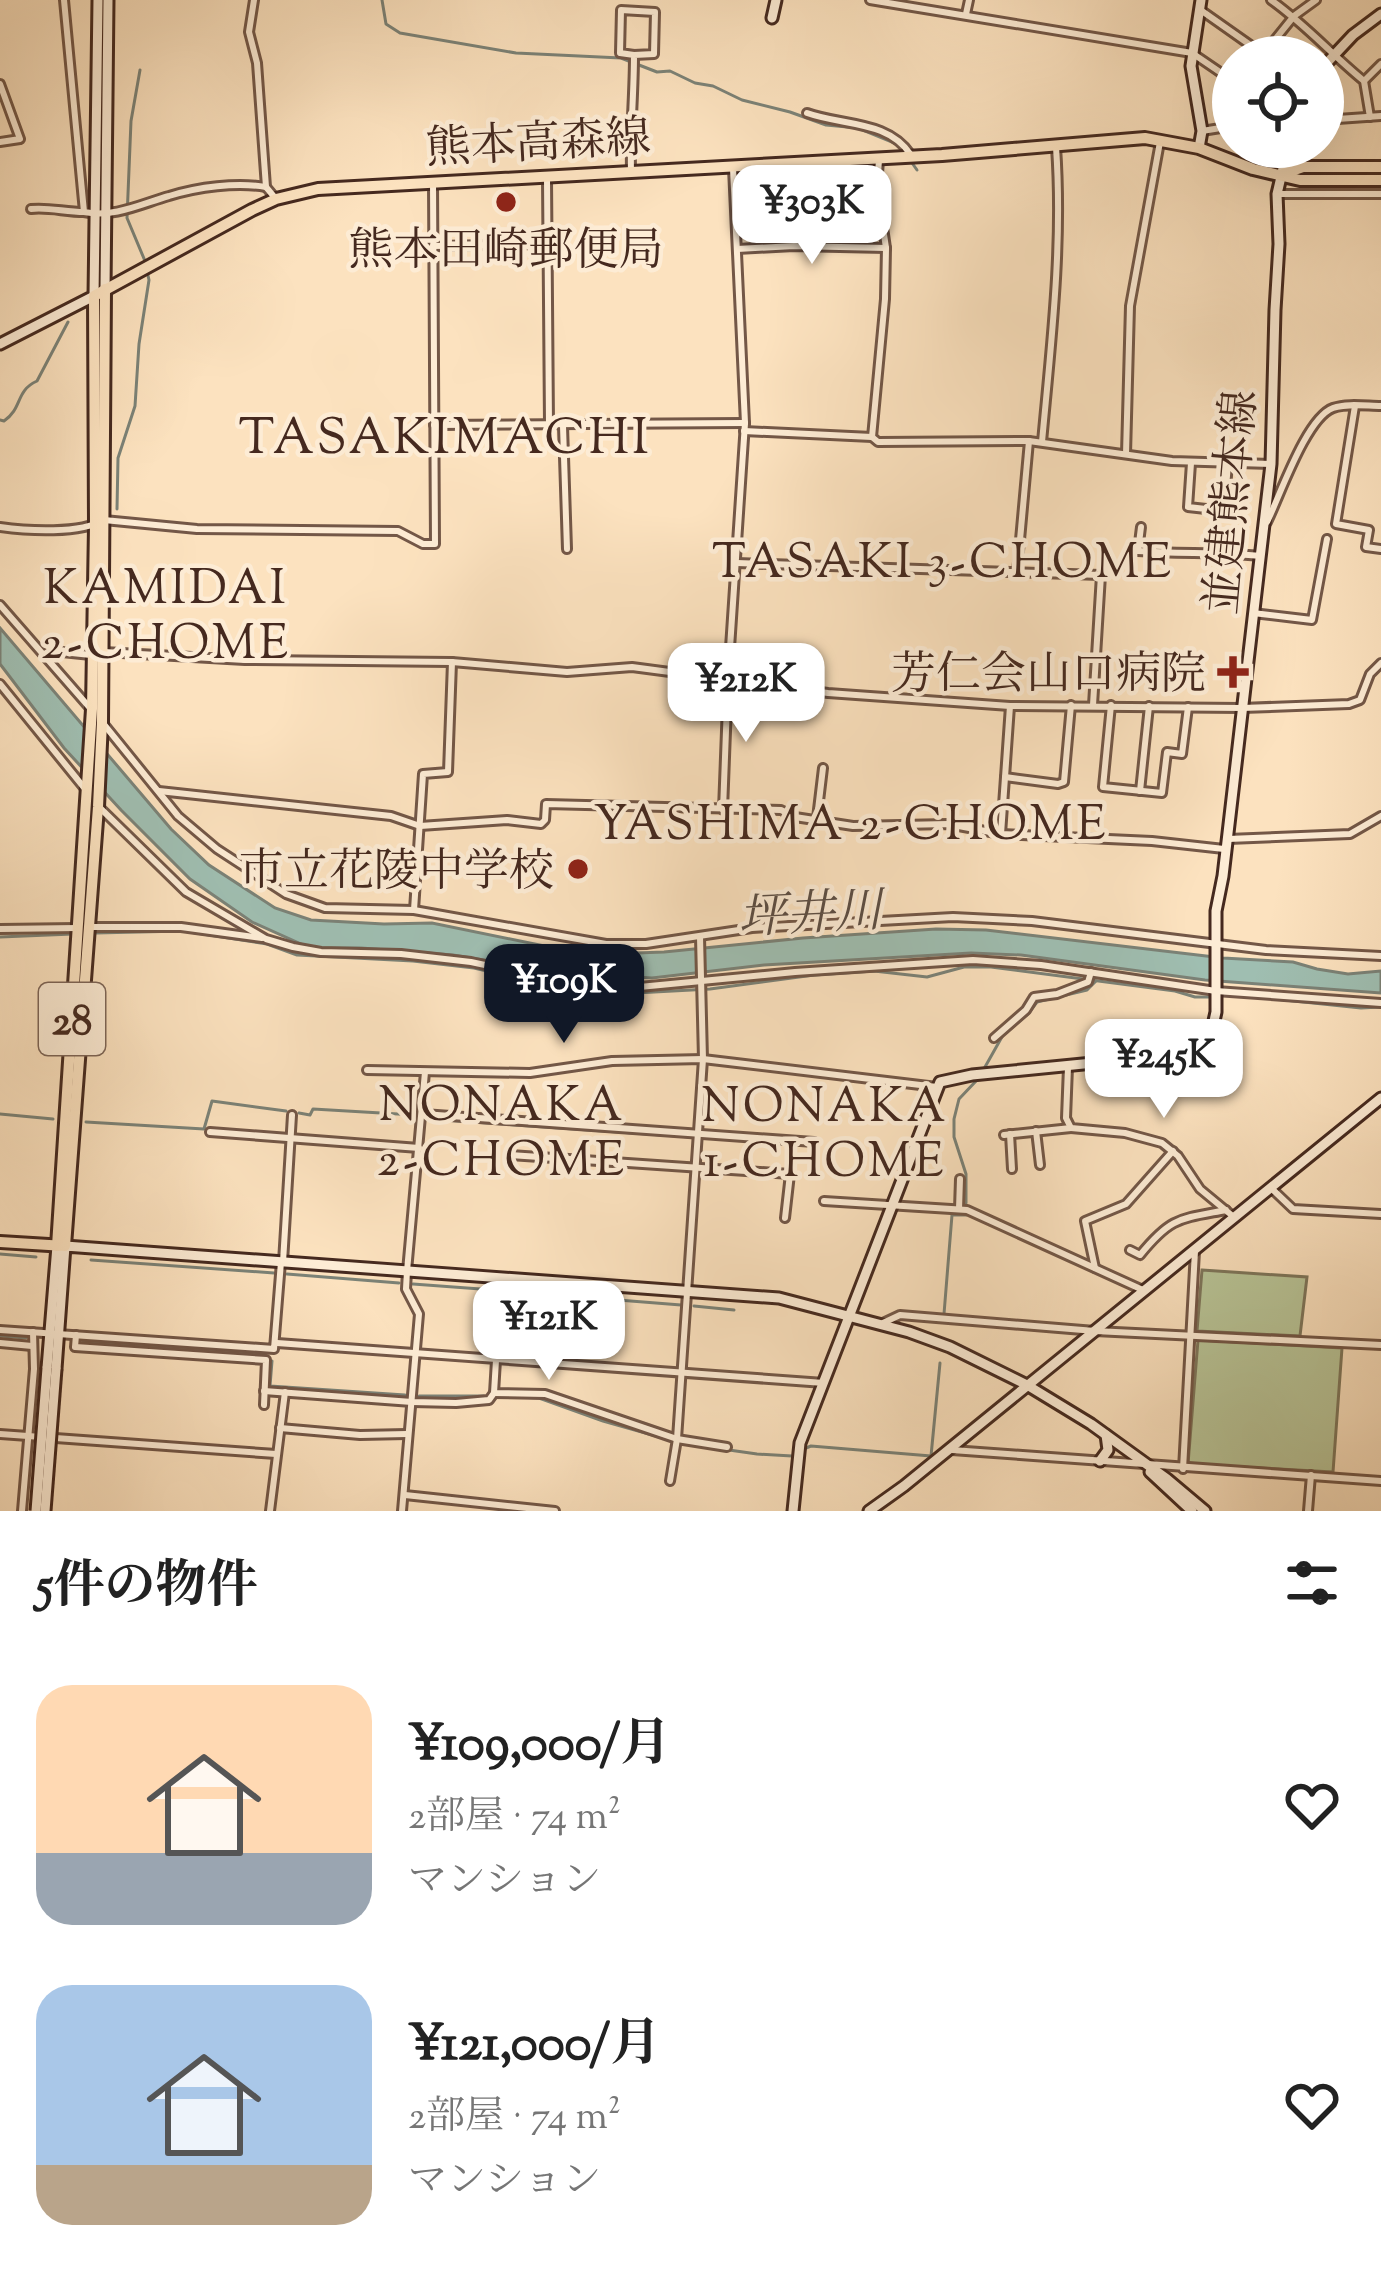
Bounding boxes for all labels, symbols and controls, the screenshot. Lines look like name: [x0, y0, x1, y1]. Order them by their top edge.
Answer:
map controls: [1212, 36, 1344, 168]
button: locate: [1212, 36, 1344, 168]
street label: 熊本高森線: [424, 108, 652, 185]
pin: ¥303K: [728, 165, 896, 267]
text: ¥303K: [759, 176, 865, 232]
marker: 熊本田崎郵便局: [493, 189, 519, 215]
place label: 熊本田崎郵便局: [348, 221, 664, 286]
street label: 並建熊本線: [1192, 388, 1277, 617]
district label: TASAKIMACHI: [238, 404, 652, 477]
district label: TASAKI 3-CHOME: [712, 531, 1174, 600]
district label: KAMIDAI 2-CHOME: [41, 557, 291, 681]
pin: ¥212K: [662, 643, 830, 745]
place label: 芳仁会山口病院: [891, 645, 1206, 710]
text: ¥212K: [695, 654, 797, 710]
marker: 芳仁会山口病院: [1217, 656, 1249, 688]
district label: YASHIMA 2-CHOME: [593, 793, 1109, 862]
place label: 市立花陵中学校: [239, 842, 554, 907]
marker: 市立花陵中学校: [565, 856, 591, 882]
water label: 坪井川: [737, 879, 889, 956]
pin: ¥109K: [480, 944, 648, 1046]
text: ¥109K: [511, 955, 617, 1011]
road number: 28: [39, 983, 105, 1055]
pin: ¥245K: [1080, 1019, 1248, 1121]
text: ¥245K: [1112, 1030, 1216, 1086]
district label: NONAKA 2-CHOME: [377, 1074, 627, 1198]
district label: NONAKA 1-CHOME: [702, 1075, 948, 1199]
pin: ¥121K: [465, 1281, 633, 1383]
text: ¥121K: [500, 1292, 598, 1348]
icon: filters: [1279, 1550, 1345, 1616]
text: 5件の物件: [36, 1552, 257, 1625]
text: ¥109,000/月: [408, 1710, 671, 1783]
icon: home: [132, 1733, 276, 1877]
icon: heart: [1279, 1772, 1345, 1838]
text: 2部屋 · 74 m²: [408, 1791, 621, 1847]
text: マンション: [408, 1855, 601, 1911]
text: ¥121,000/月: [408, 2010, 661, 2083]
icon: home: [132, 2033, 276, 2177]
icon: heart: [1279, 2072, 1345, 2138]
text: 2部屋 · 74 m²: [408, 2091, 621, 2147]
text: マンション: [408, 2155, 601, 2211]

